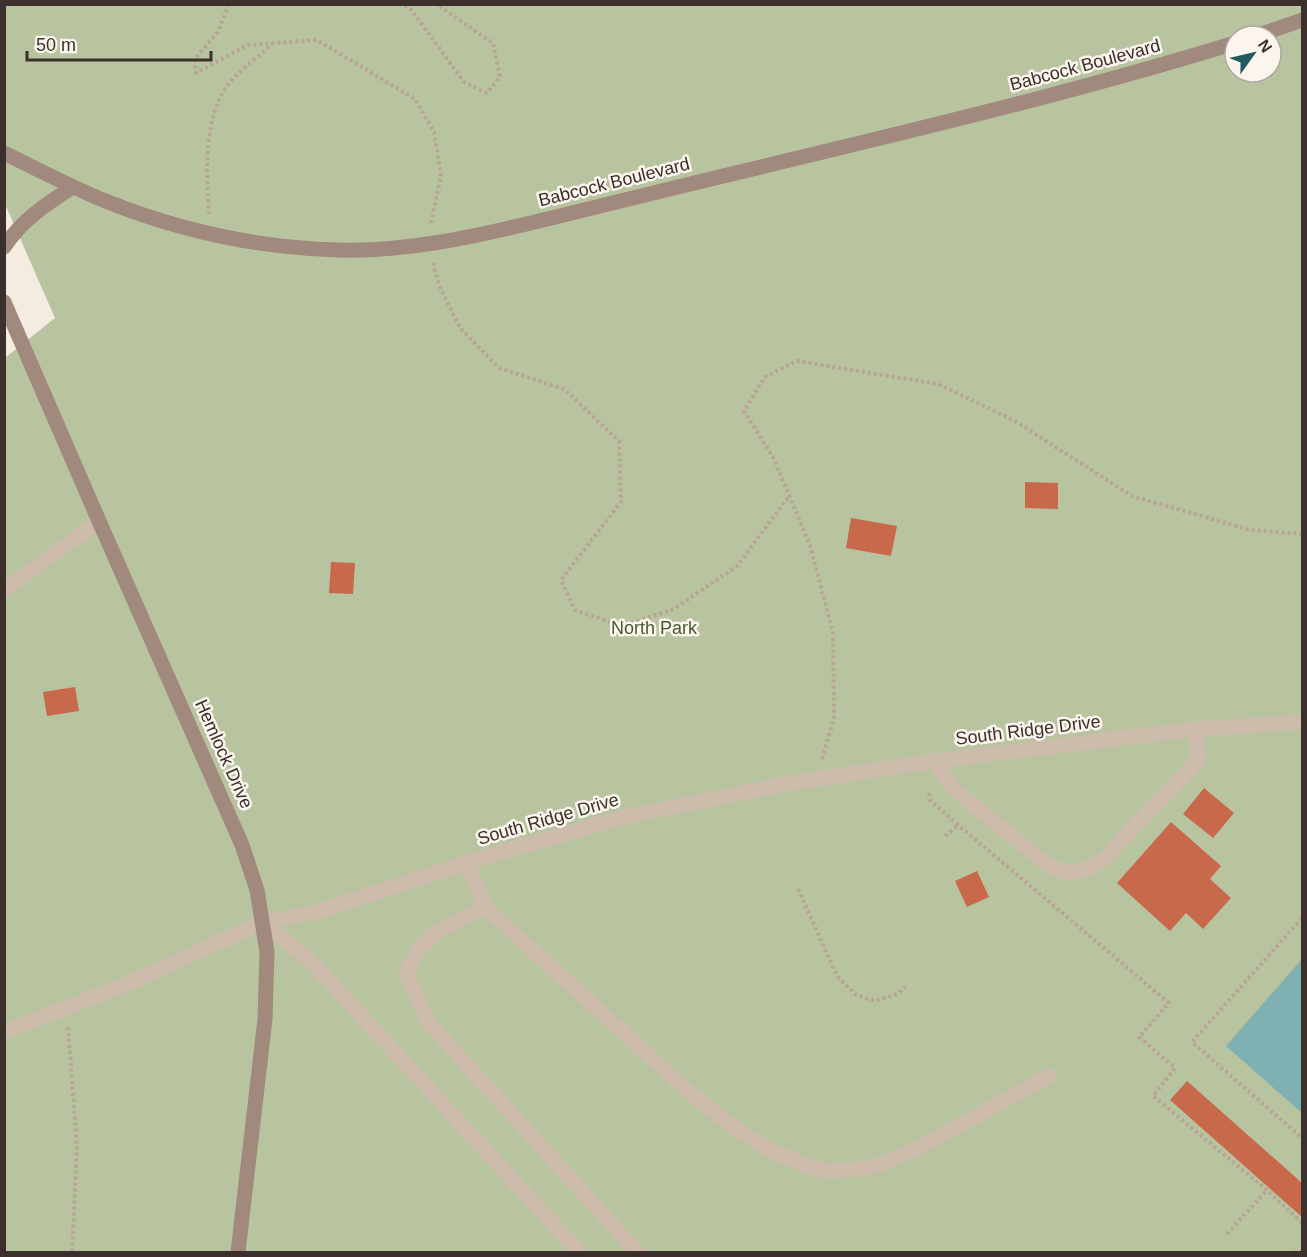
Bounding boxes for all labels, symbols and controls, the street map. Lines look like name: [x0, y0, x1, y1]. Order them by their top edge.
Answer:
scale bar: [27, 24, 212, 62]
north arrow: [1223, 24, 1283, 84]
text: 50 m: [36, 35, 76, 55]
street label: Babcock Boulevard: [1008, 35, 1162, 95]
text: N: [1255, 36, 1275, 55]
street label: Babcock Boulevard: [536, 154, 692, 210]
park label: North Park: [611, 618, 698, 638]
street label: Hemlock Drive: [191, 696, 257, 812]
street label: South Ridge Drive: [954, 711, 1102, 749]
street label: South Ridge Drive: [475, 789, 621, 849]

